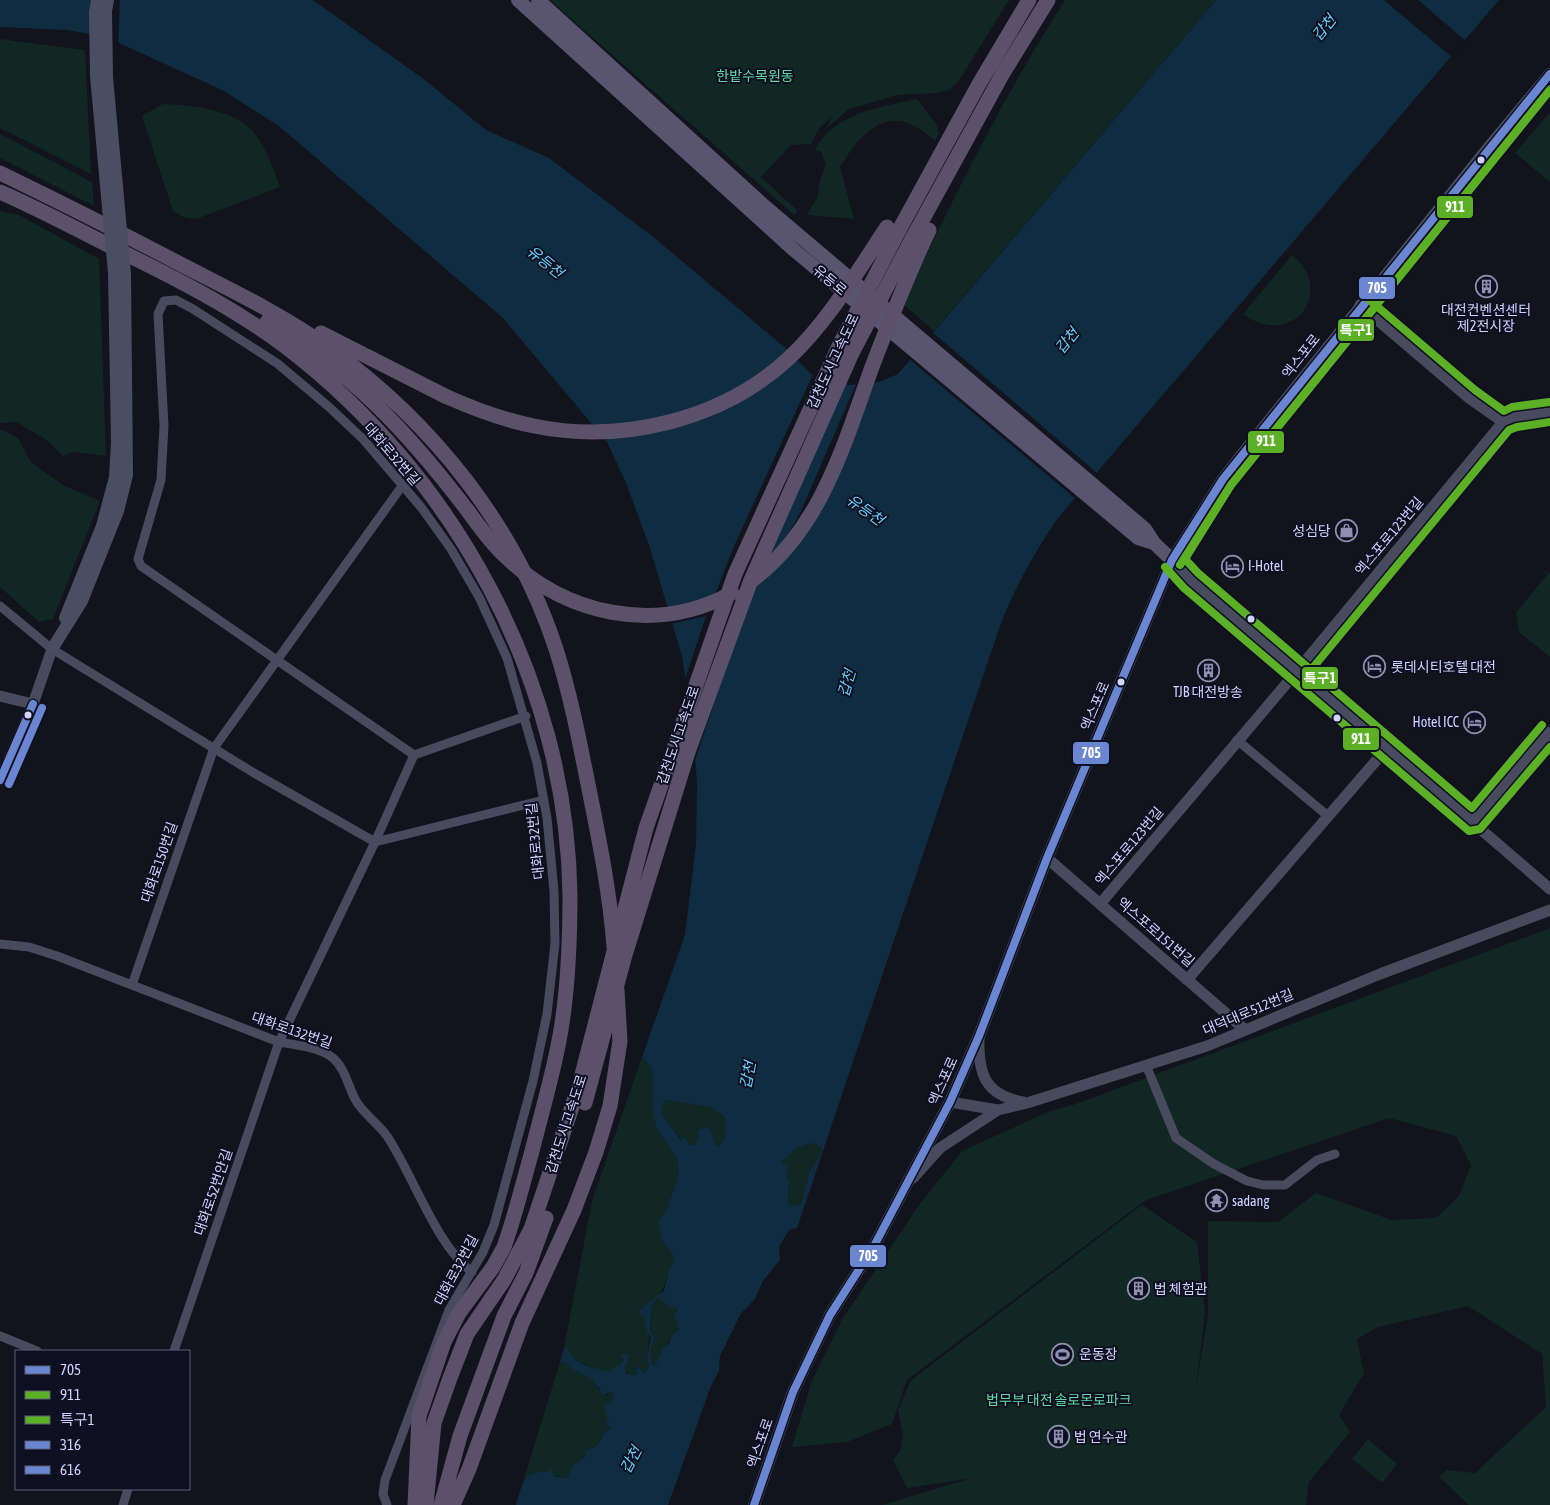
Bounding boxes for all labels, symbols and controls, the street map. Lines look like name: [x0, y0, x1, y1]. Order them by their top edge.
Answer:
water label: 갑천: [1308, 10, 1340, 44]
park label: 한밭수목원동: [716, 68, 794, 84]
unlabelled marker: [1476, 155, 1486, 165]
line badge: 911: [1436, 195, 1474, 219]
text: 911: [1445, 199, 1465, 215]
water label: 유등천: [524, 242, 568, 283]
street label: 유등로: [810, 261, 850, 299]
building icon: 대전컨벤션센터 제2전시장: [1474, 275, 1498, 299]
line badge: 705: [1358, 276, 1396, 300]
text: 705: [1367, 280, 1387, 296]
place label: 대전컨벤션센터 제2전시장: [1441, 302, 1531, 334]
street label: 갑천도시고속도로: [804, 311, 862, 411]
line badge: 특구1: [1337, 318, 1375, 342]
text: 특구1: [1340, 322, 1373, 338]
water label: 갑천: [1051, 323, 1083, 357]
street label: 엑스포로: [1279, 331, 1323, 381]
street label: 대화로32번길: [361, 419, 423, 489]
line badge: 911: [1247, 430, 1285, 454]
text: 911: [1256, 433, 1276, 449]
water label: 유등천: [844, 491, 889, 530]
street label: 엑스포로123번길: [1352, 494, 1426, 578]
shop icon: 성심당: [1335, 519, 1359, 543]
place label: 성심당: [1292, 523, 1331, 539]
hotel icon: I-Hotel: [1220, 554, 1244, 578]
place label: I-Hotel: [1248, 558, 1284, 574]
unlabelled marker: [1246, 614, 1256, 624]
hotel icon: 롯데시티호텔 대전: [1363, 655, 1387, 679]
building icon: TJB 대전방송: [1196, 658, 1220, 682]
place label: 롯데시티호텔 대전: [1391, 659, 1496, 675]
water label: 갑천: [835, 665, 859, 698]
line badge: 특구1: [1301, 666, 1339, 690]
text: 특구1: [1304, 670, 1337, 686]
unlabelled marker: [1116, 677, 1126, 687]
street label: 엑스포로: [1078, 679, 1112, 733]
street label: 갑천도시고속도로: [654, 684, 702, 786]
place label: TJB 대전방송: [1173, 684, 1243, 700]
unlabelled marker: [23, 710, 33, 720]
hotel icon: Hotel ICC: [1463, 710, 1487, 734]
unlabelled marker: [1332, 713, 1342, 723]
place label: Hotel ICC: [1413, 714, 1460, 730]
line badge: 911: [1342, 727, 1380, 751]
text: 911: [1351, 731, 1371, 747]
line badge: 705: [1072, 741, 1110, 765]
text: 705: [1081, 745, 1101, 761]
street label: 대화로32번길: [523, 802, 547, 880]
street label: 엑스포로123번길: [1092, 804, 1166, 888]
street label: 대화로150번길: [138, 820, 180, 904]
street label: 엑스포로151번길: [1114, 894, 1198, 970]
street label: 대덕대로512번길: [1200, 986, 1296, 1038]
street label: 대화로132번길: [250, 1009, 334, 1051]
street label: 엑스포로: [925, 1054, 961, 1108]
water label: 갑천: [737, 1058, 759, 1090]
street label: 갑천도시고속도로: [542, 1072, 590, 1175]
street label: 대화로52번안길: [191, 1147, 235, 1237]
temple icon: sadang: [1204, 1189, 1228, 1213]
place label: sadang: [1232, 1193, 1269, 1209]
street label: 대화로32번길: [431, 1232, 481, 1308]
line badge: 705: [849, 1244, 887, 1268]
text: 705: [858, 1248, 878, 1264]
building icon: 법 체험관: [1126, 1277, 1150, 1301]
place label: 법 체험관: [1154, 1281, 1208, 1297]
sports icon: 운동장: [1051, 1342, 1075, 1366]
place label: 운동장: [1079, 1346, 1118, 1362]
legend: [15, 1350, 190, 1490]
text: 705: [60, 1361, 81, 1378]
text: 911: [60, 1386, 81, 1403]
park label: 법무부 대전 솔로몬로파크: [986, 1392, 1132, 1408]
text: 특구1: [60, 1411, 95, 1428]
street label: 엑스포로: [744, 1416, 776, 1470]
building icon: 법 연수관: [1046, 1425, 1070, 1449]
place label: 법 연수관: [1074, 1429, 1128, 1445]
text: 316: [60, 1436, 81, 1453]
water label: 갑천: [617, 1442, 646, 1476]
text: 616: [60, 1461, 81, 1478]

